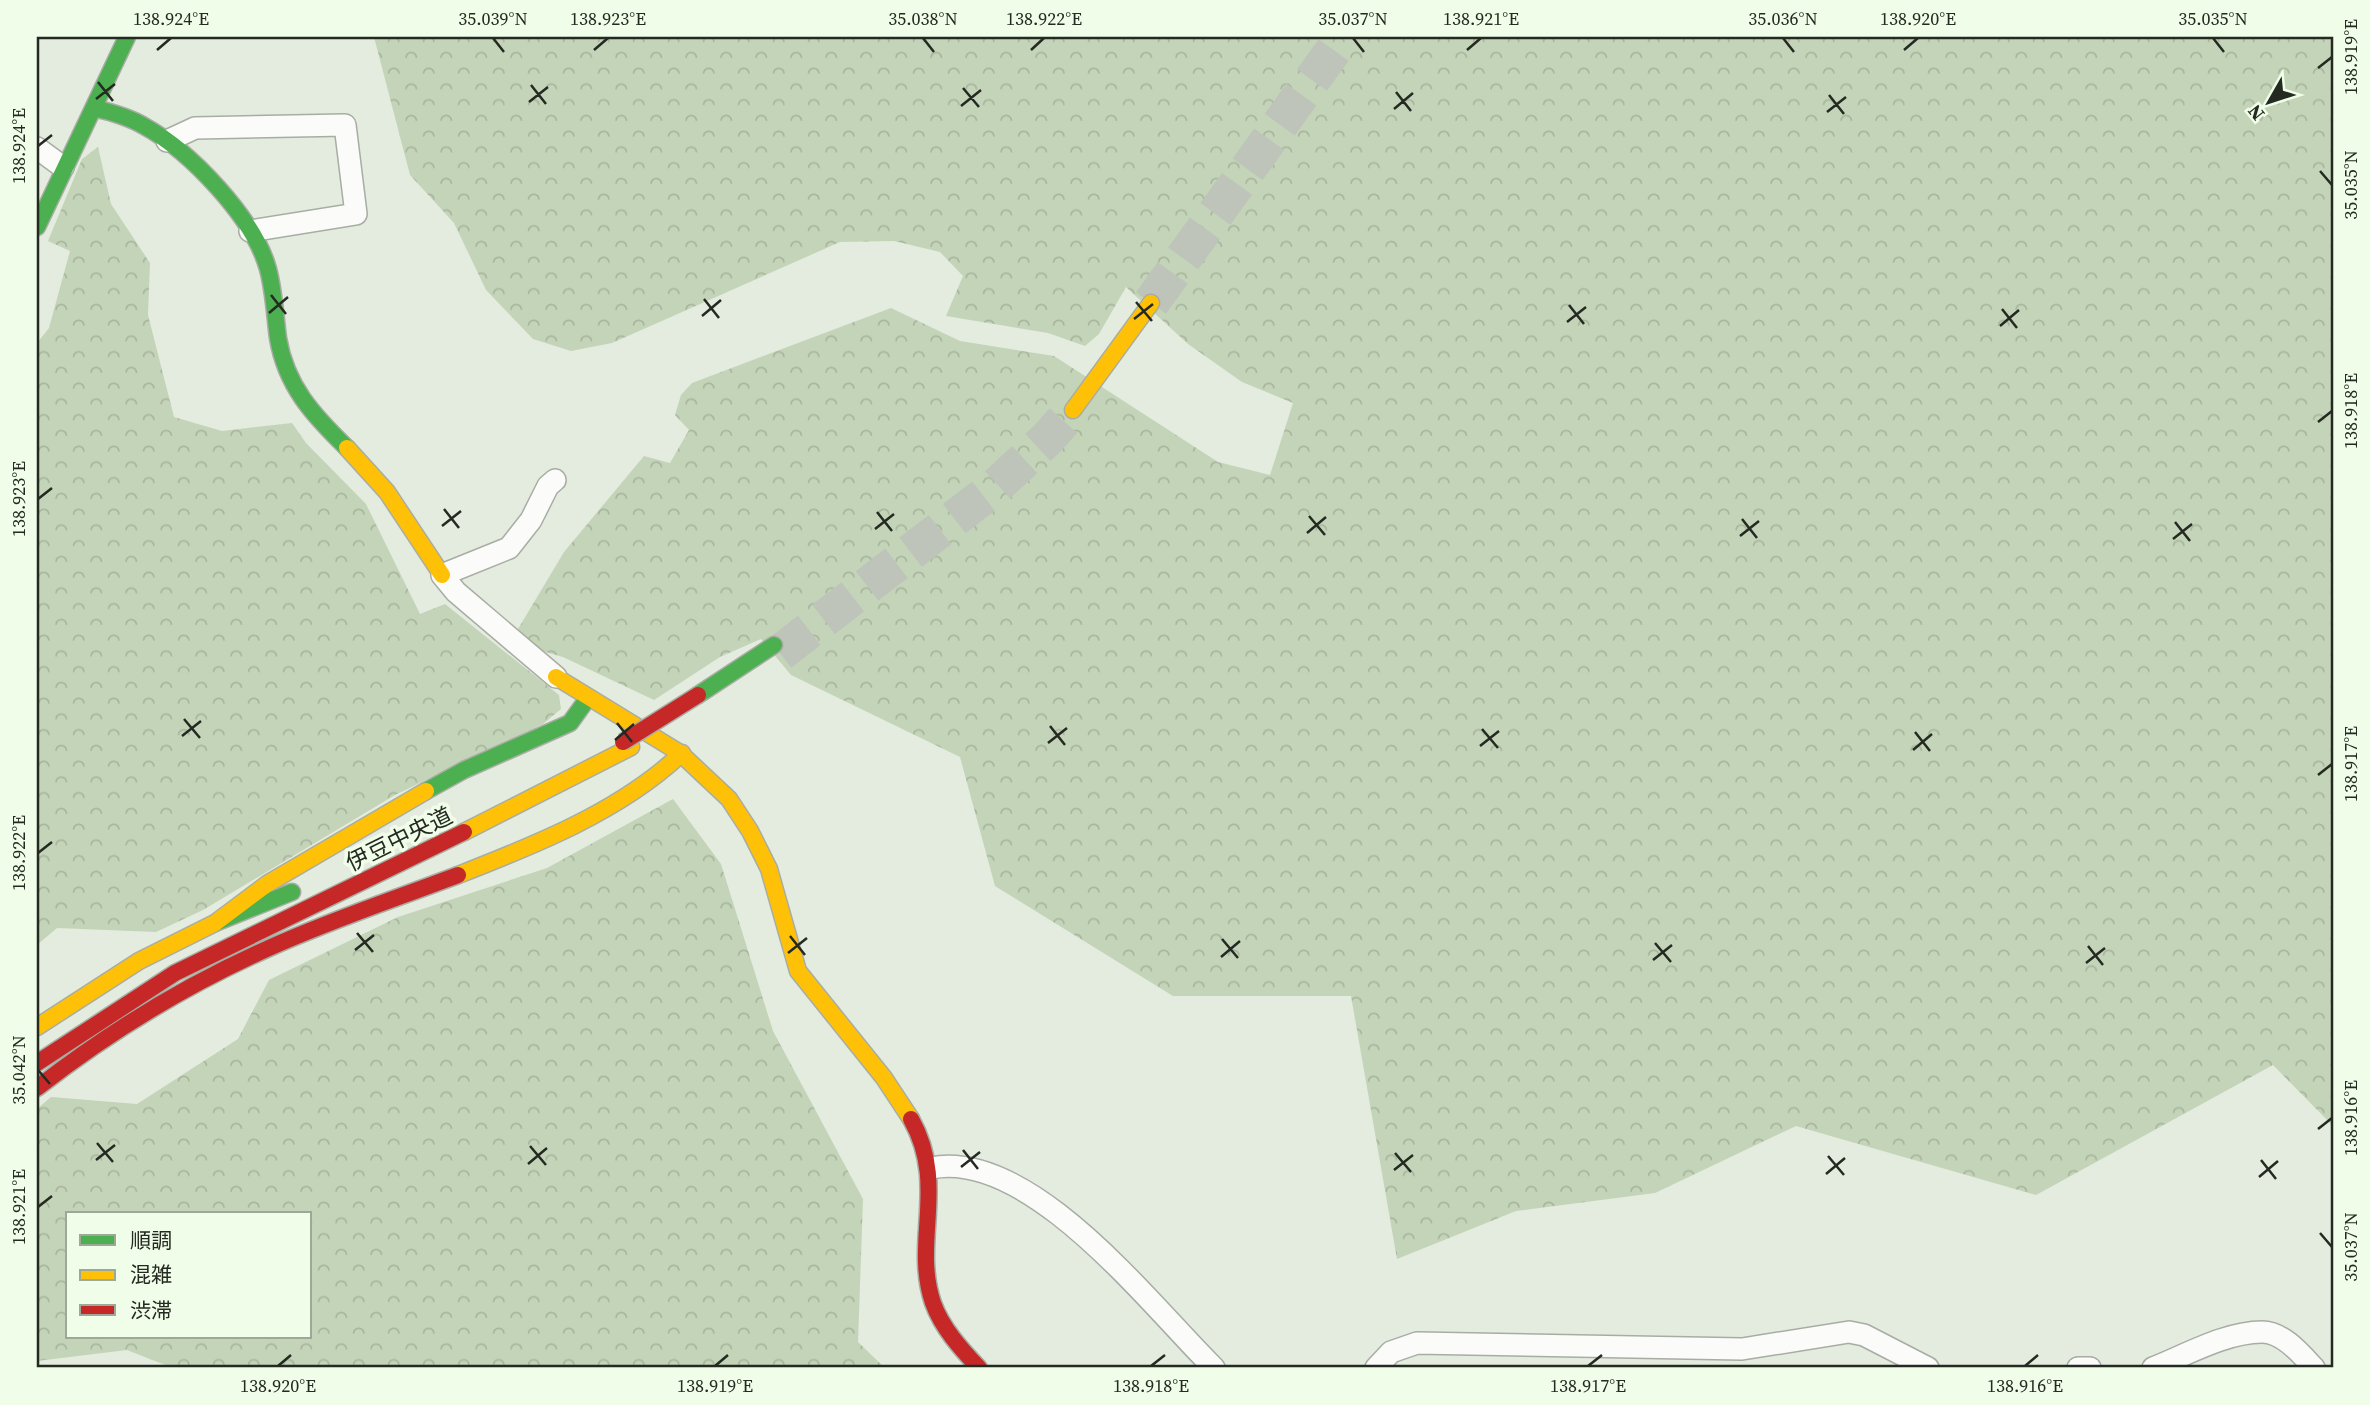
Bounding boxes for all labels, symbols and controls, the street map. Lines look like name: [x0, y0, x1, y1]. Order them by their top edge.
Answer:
text: 138.924°E: [133, 6, 209, 31]
text: 35.039°N: [458, 6, 528, 31]
text: 138.923°E: [570, 6, 646, 31]
text: 35.038°N: [888, 6, 958, 31]
text: 138.922°E: [1006, 6, 1082, 31]
text: 35.037°N: [1318, 6, 1388, 31]
text: 138.921°E: [1443, 6, 1519, 31]
text: 35.036°N: [1748, 6, 1818, 31]
text: 138.920°E: [1880, 6, 1956, 31]
text: 35.035°N: [2178, 6, 2248, 31]
text: 138.919°E: [2338, 19, 2363, 95]
north arrow: [2234, 66, 2304, 136]
text: N: [2241, 99, 2270, 126]
text: 138.924°E: [6, 108, 31, 184]
text: 35.035°N: [2338, 150, 2363, 220]
text: 138.918°E: [2338, 373, 2363, 449]
text: 138.923°E: [6, 461, 31, 537]
text: 138.917°E: [2338, 726, 2363, 802]
street label: 伊豆中央道: [340, 799, 458, 879]
text: 138.922°E: [6, 815, 31, 891]
text: 35.042°N: [6, 1035, 31, 1105]
text: 138.916°E: [2338, 1080, 2363, 1156]
text: 138.921°E: [6, 1169, 31, 1245]
legend: [66, 1212, 312, 1338]
text: 35.037°N: [2338, 1212, 2363, 1282]
text: 順調: [130, 1226, 172, 1255]
text: 混雑: [130, 1260, 172, 1289]
text: 渋滞: [130, 1296, 172, 1325]
text: 138.920°E: [240, 1373, 316, 1398]
text: 138.919°E: [677, 1373, 753, 1398]
text: 138.918°E: [1113, 1373, 1189, 1398]
text: 138.917°E: [1550, 1373, 1626, 1398]
text: 138.916°E: [1987, 1373, 2063, 1398]

